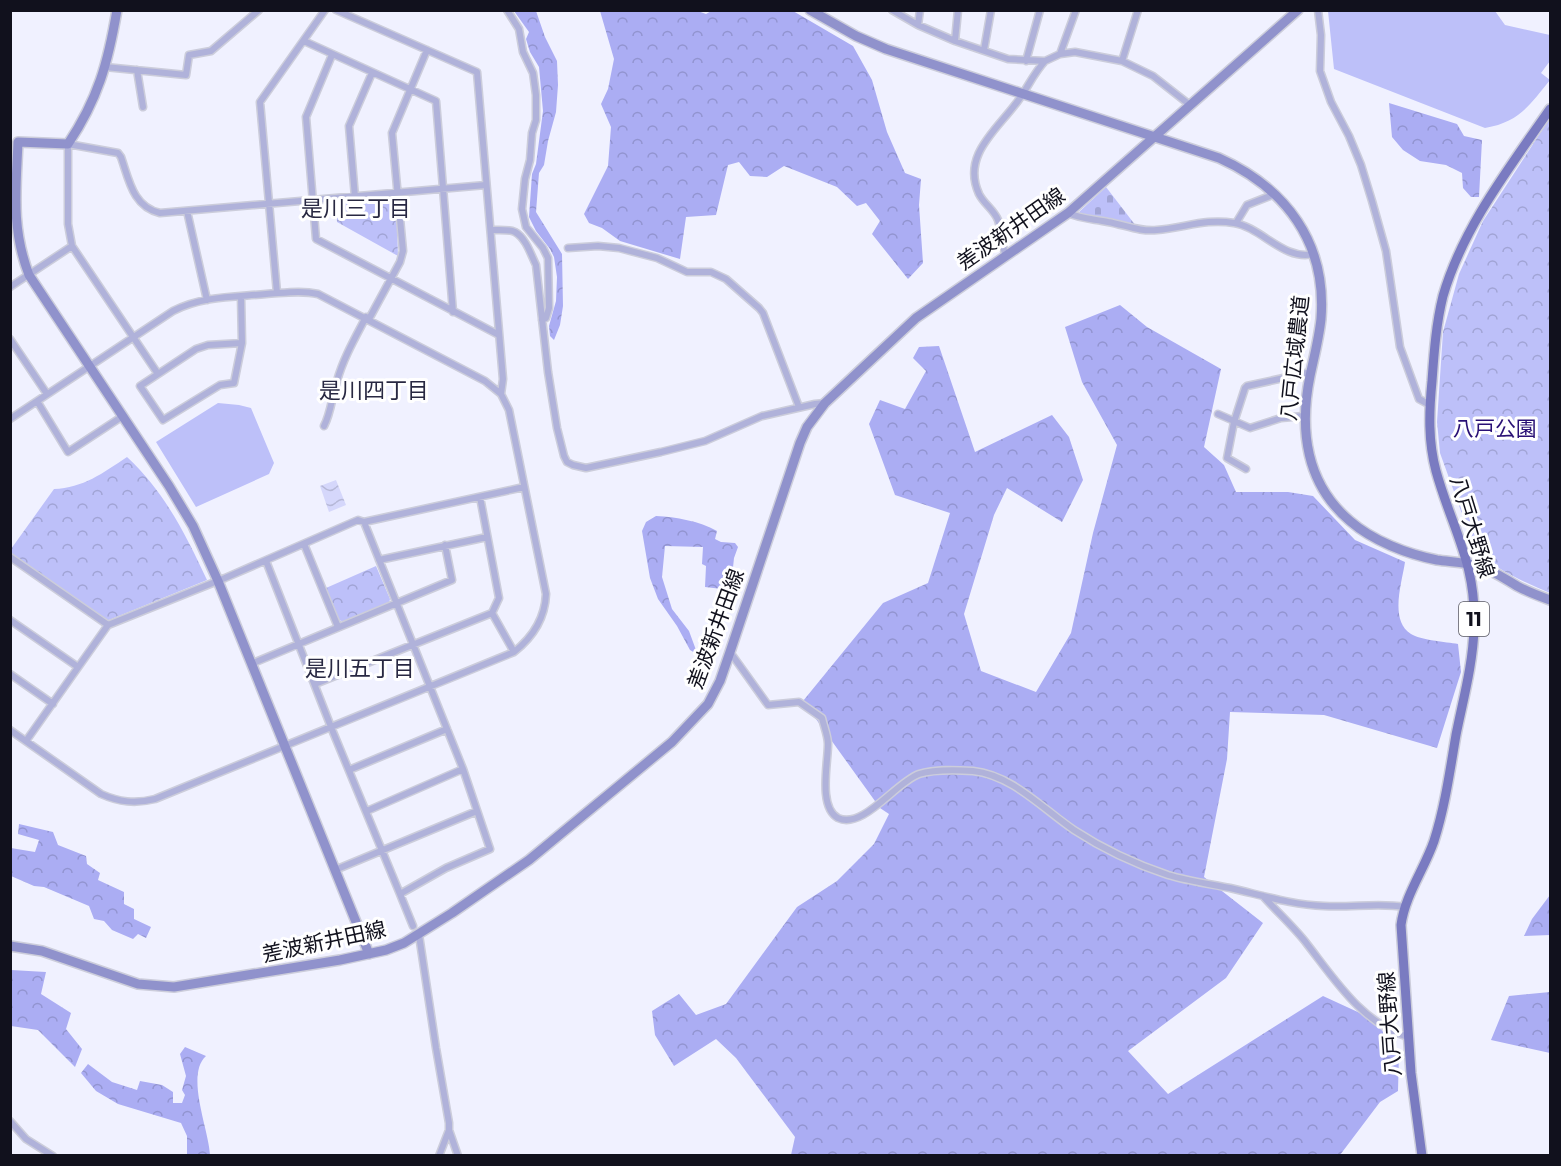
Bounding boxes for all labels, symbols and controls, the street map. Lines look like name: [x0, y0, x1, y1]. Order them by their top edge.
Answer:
street label: 差波新井田線: [952, 182, 1069, 275]
district label: 是川三丁目: [301, 195, 411, 222]
street label: 八戸広域農道: [1275, 294, 1314, 422]
district label: 是川四丁目: [319, 377, 429, 404]
park label: 八戸公園: [1453, 416, 1537, 441]
street label: 八戸大野線: [1445, 473, 1500, 581]
street label: 差波新井田線: [682, 565, 749, 692]
road number: 11: [1459, 602, 1489, 636]
district label: 是川五丁目: [305, 655, 415, 682]
street label: 差波新井田線: [260, 916, 388, 967]
street label: 八戸大野線: [1373, 971, 1406, 1077]

